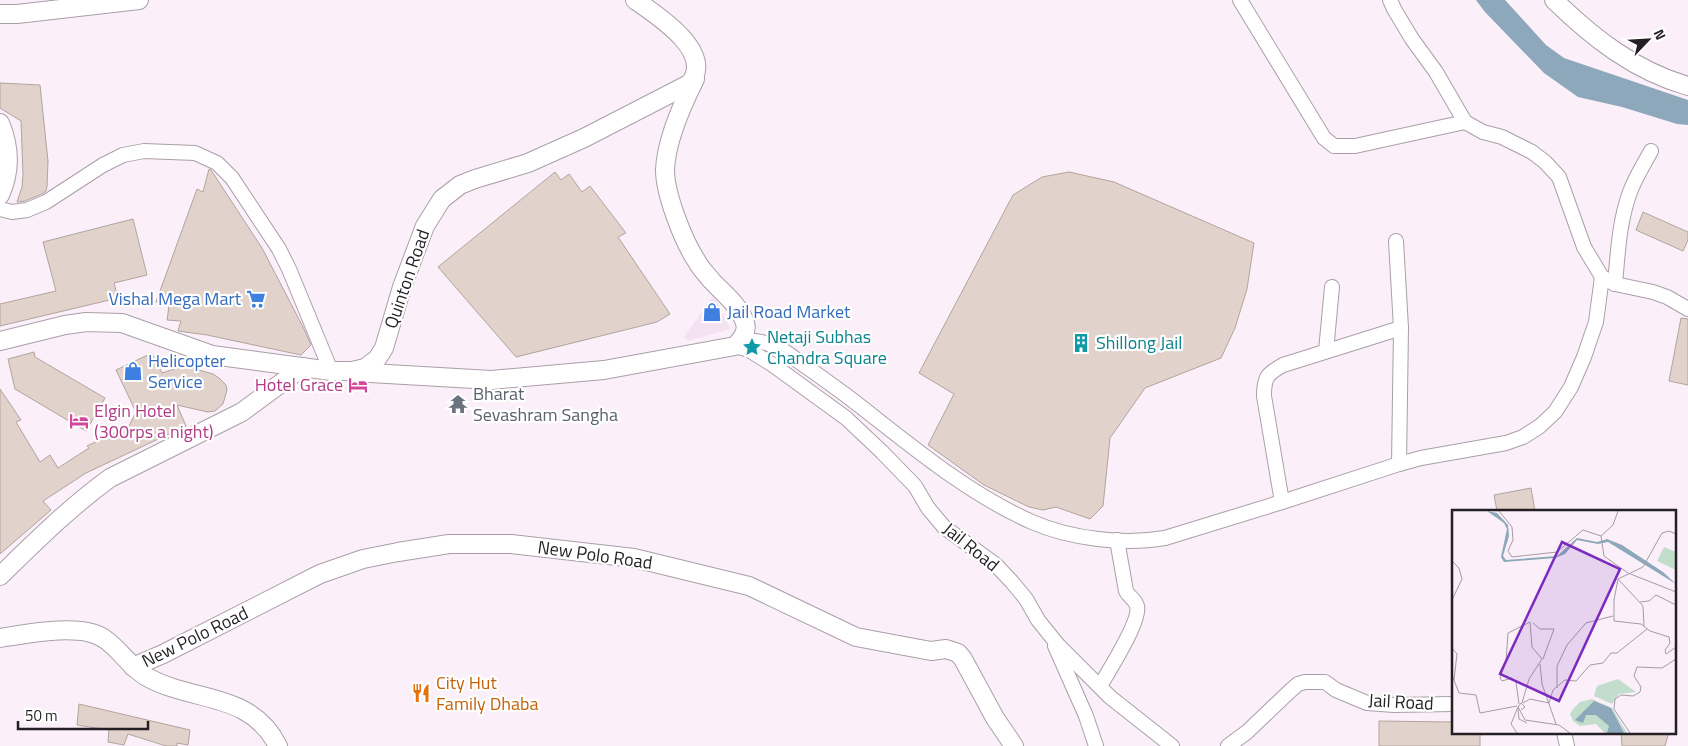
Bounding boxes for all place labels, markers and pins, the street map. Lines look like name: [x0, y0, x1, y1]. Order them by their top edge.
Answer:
place label: Vishal Mega Mart: [108, 285, 242, 312]
supermarket icon: Vishal Mega Mart: [245, 288, 267, 310]
place label: Jail Road Market: [727, 298, 851, 325]
shop icon: Jail Road Market: [701, 301, 723, 323]
place label: Netaji Subhas Chandra Square: [767, 323, 887, 371]
place label: Shillong Jail: [1096, 329, 1182, 356]
building icon: Shillong Jail: [1070, 332, 1092, 354]
place icon: Netaji Subhas Chandra Square: [741, 336, 763, 358]
place label: Helicopter Service: [148, 347, 226, 395]
shop icon: Helicopter Service: [122, 360, 144, 382]
place label: Hotel Grace: [255, 371, 343, 398]
hotel icon: Hotel Grace: [347, 374, 369, 396]
place label: Bharat Sevashram Sangha: [473, 380, 618, 428]
temple icon: Bharat Sevashram Sangha: [447, 393, 469, 415]
place label: Elgin Hotel (300rps a night): [94, 397, 214, 445]
hotel icon: Elgin Hotel (300rps a night): [68, 410, 90, 432]
place label: City Hut Family Dhaba: [436, 669, 538, 717]
restaurant icon: City Hut Family Dhaba: [410, 682, 432, 704]

